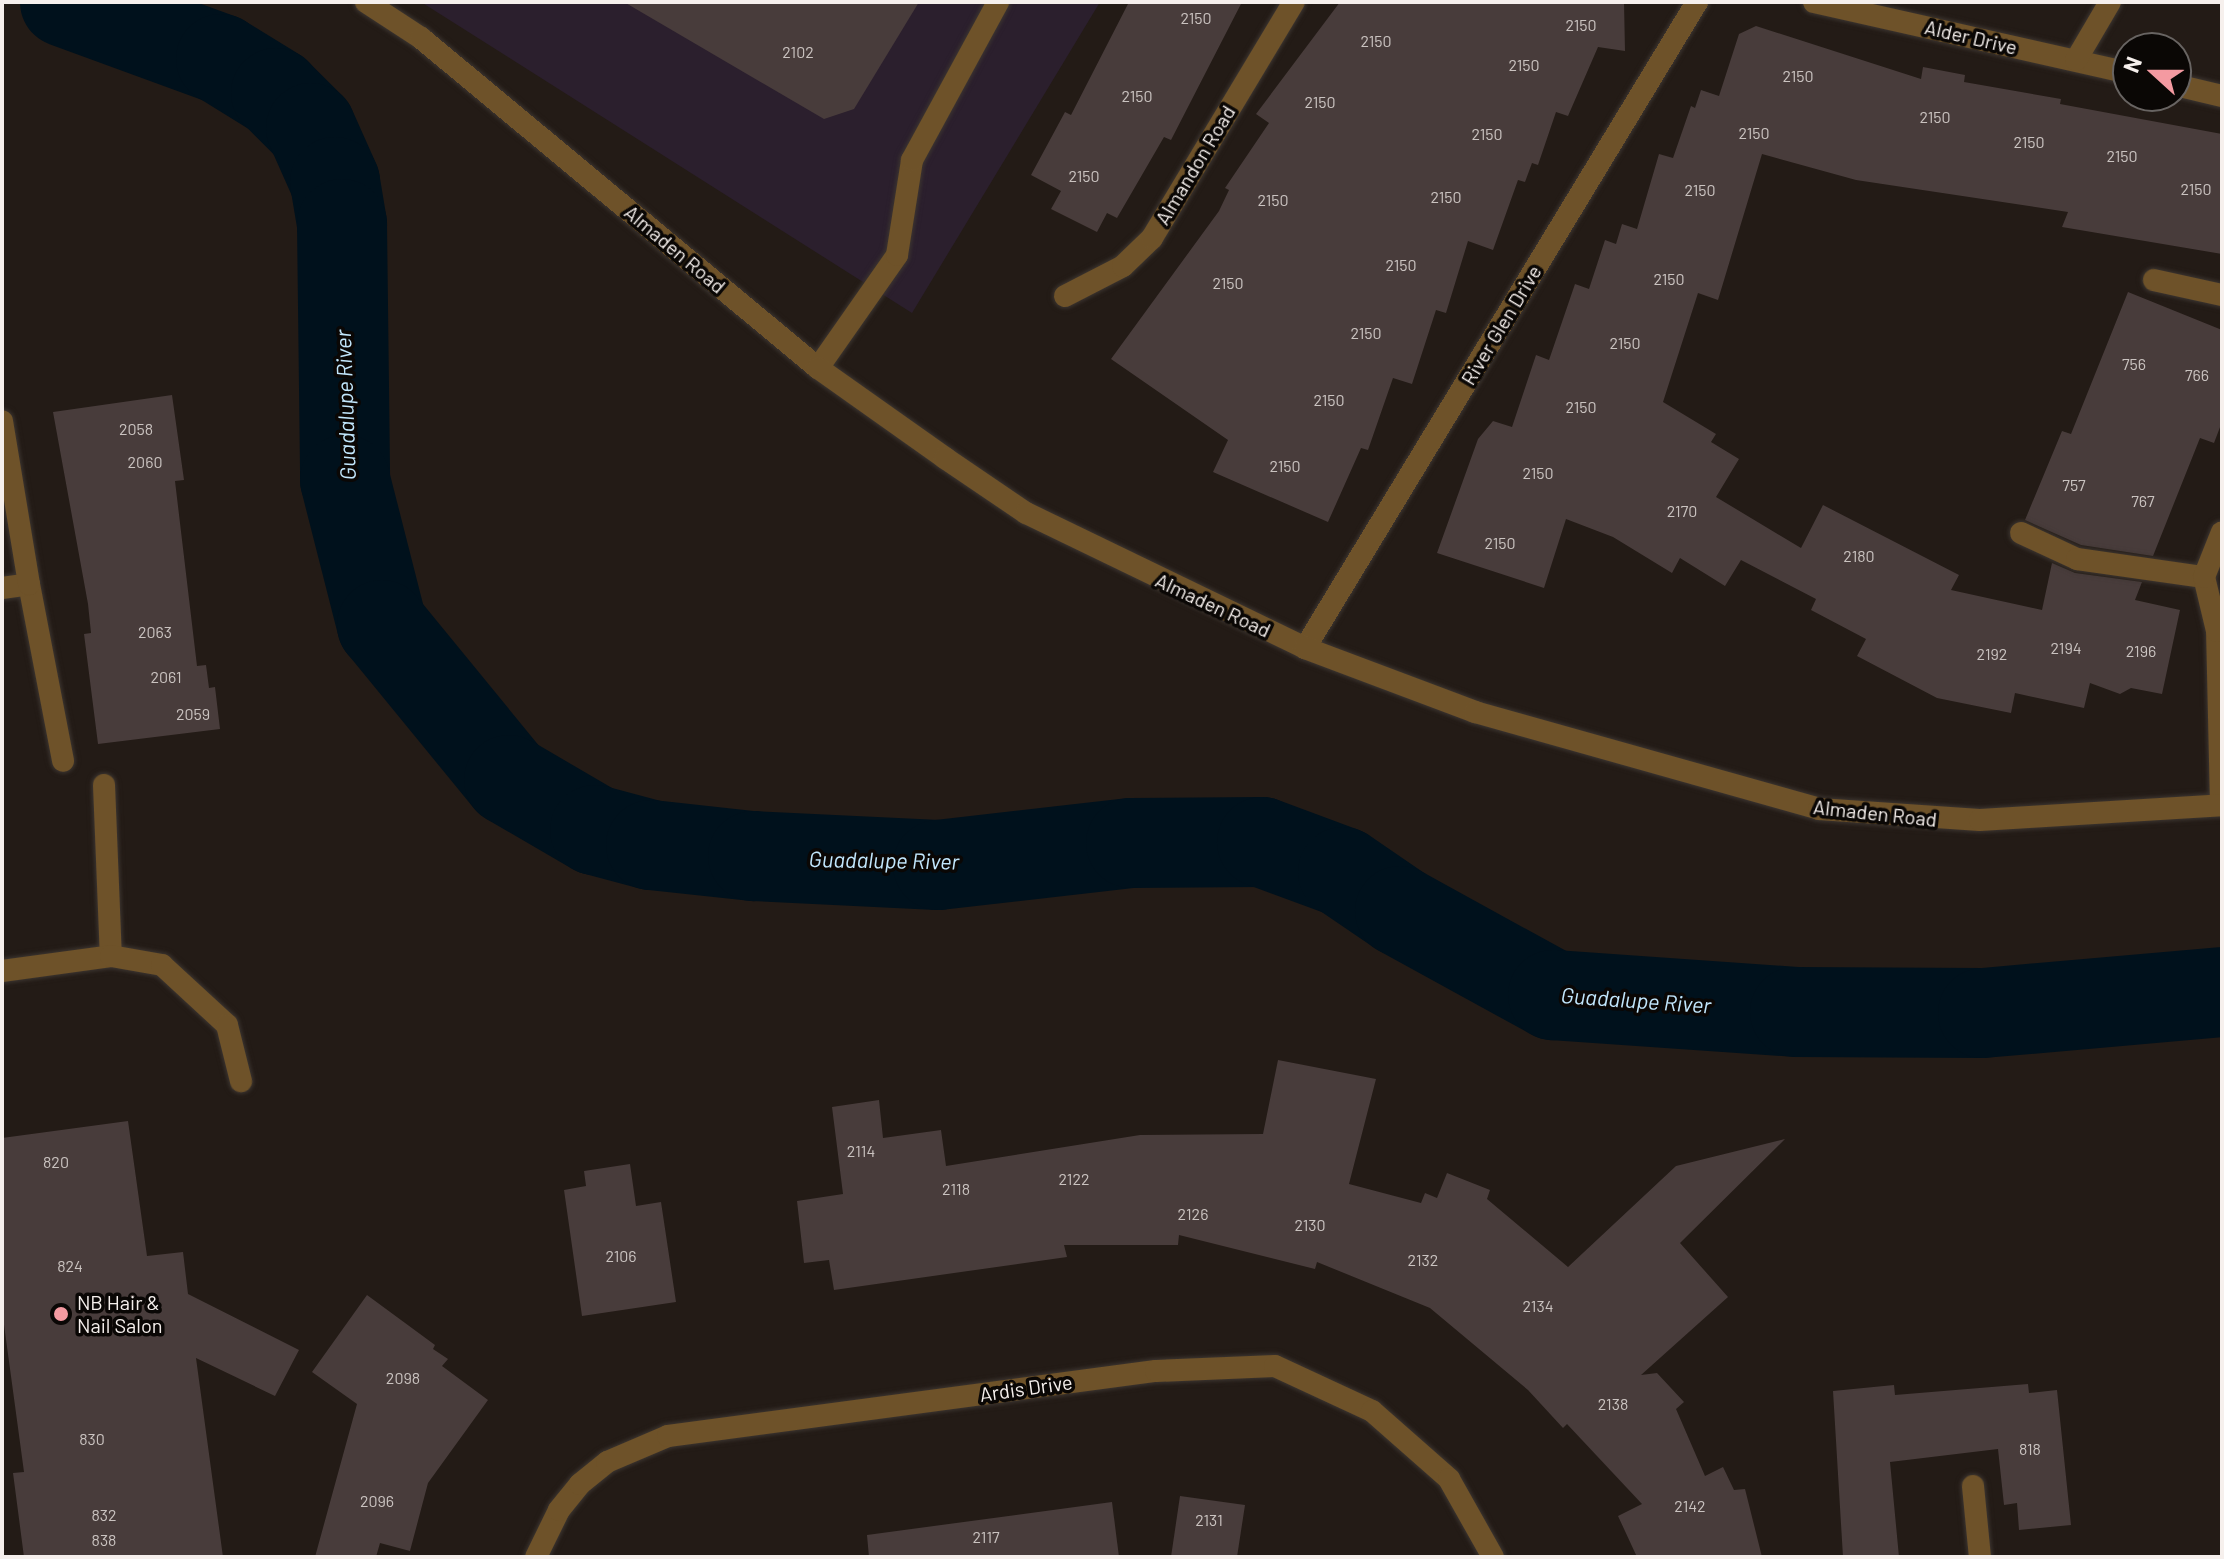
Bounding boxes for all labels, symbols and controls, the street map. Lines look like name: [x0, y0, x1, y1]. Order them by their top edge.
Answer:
house number: 2150: [1180, 8, 1212, 28]
house number: 2150: [1565, 15, 1597, 35]
street label: Alder Drive: [1922, 15, 2020, 59]
house number: 2150: [1360, 31, 1392, 51]
north arrow: [2112, 32, 2192, 112]
house number: 2102: [782, 42, 814, 62]
text: N: [2117, 53, 2146, 76]
house number: 2150: [1508, 55, 1540, 75]
house number: 2150: [1782, 66, 1814, 86]
house number: 2150: [1121, 86, 1153, 106]
house number: 2150: [1304, 92, 1336, 112]
street label: Almandon Road: [1150, 101, 1240, 229]
house number: 2150: [1919, 107, 1951, 127]
house number: 2150: [1738, 123, 1770, 143]
house number: 2150: [1471, 124, 1503, 144]
house number: 2150: [2013, 132, 2045, 152]
house number: 2150: [2106, 146, 2138, 166]
house number: 2150: [1068, 166, 1100, 186]
house number: 2150: [2180, 179, 2212, 199]
house number: 2150: [1684, 180, 1716, 200]
house number: 2150: [1430, 187, 1462, 207]
house number: 2150: [1257, 190, 1289, 210]
street label: Almaden Road: [620, 200, 730, 298]
house number: 2150: [1385, 255, 1417, 275]
street label: River Glen Drive: [1456, 261, 1546, 389]
house number: 2150: [1653, 269, 1685, 289]
house number: 2150: [1212, 273, 1244, 293]
house number: 2150: [1350, 323, 1382, 343]
water label: Guadalupe River: [329, 329, 361, 481]
house number: 2150: [1609, 333, 1641, 353]
house number: 756: [2122, 354, 2146, 374]
house number: 766: [2185, 365, 2209, 385]
house number: 2150: [1313, 390, 1345, 410]
house number: 2150: [1565, 397, 1597, 417]
house number: 2058: [119, 419, 153, 439]
house number: 2060: [128, 452, 162, 472]
house number: 2150: [1269, 456, 1301, 476]
house number: 2150: [1522, 463, 1554, 483]
house number: 757: [2062, 475, 2086, 495]
house number: 767: [2131, 491, 2155, 511]
house number: 2170: [1667, 501, 1697, 521]
house number: 2150: [1484, 533, 1516, 553]
house number: 2180: [1843, 546, 1875, 566]
street label: Almaden Road: [1152, 568, 1274, 642]
house number: 2063: [138, 622, 172, 642]
house number: 2194: [2050, 638, 2082, 658]
house number: 2196: [2126, 641, 2156, 661]
house number: 2192: [1977, 644, 2007, 664]
house number: 2061: [150, 667, 182, 687]
house number: 2059: [176, 704, 210, 724]
street label: Almaden Road: [1812, 795, 1938, 831]
water label: Guadalupe River: [809, 845, 959, 875]
water label: Guadalupe River: [1560, 982, 1712, 1018]
house number: 2114: [847, 1141, 875, 1161]
house number: 820: [43, 1152, 69, 1172]
house number: 2122: [1058, 1169, 1090, 1189]
house number: 2118: [942, 1179, 970, 1199]
house number: 2126: [1178, 1204, 1208, 1224]
house number: 2130: [1294, 1215, 1326, 1235]
house number: 2106: [605, 1246, 637, 1266]
house number: 2132: [1408, 1250, 1438, 1270]
house number: 824: [57, 1256, 83, 1276]
place label: NB Hair & Nail Salon: [77, 1290, 163, 1337]
house number: 2134: [1522, 1296, 1554, 1316]
marker: NB Hair & Nail Salon: [52, 1305, 70, 1323]
house number: 2098: [386, 1368, 420, 1388]
street label: Ardis Drive: [978, 1370, 1074, 1406]
house number: 2138: [1598, 1394, 1628, 1414]
house number: 830: [79, 1429, 105, 1449]
house number: 818: [2019, 1439, 2041, 1459]
house number: 2096: [360, 1491, 394, 1511]
house number: 2142: [1674, 1496, 1706, 1516]
house number: 832: [91, 1505, 117, 1525]
house number: 2131: [1195, 1510, 1223, 1530]
house number: 2117: [972, 1527, 1000, 1547]
house number: 838: [92, 1530, 116, 1550]

